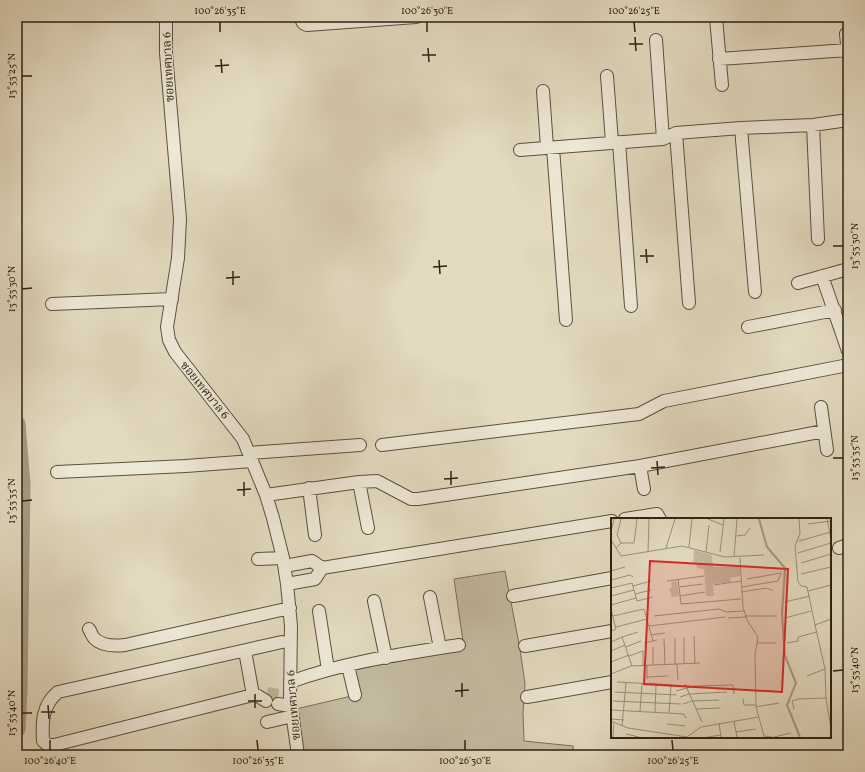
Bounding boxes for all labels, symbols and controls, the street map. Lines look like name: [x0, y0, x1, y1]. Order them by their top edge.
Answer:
text: 100°26'35"E: [194, 4, 246, 18]
text: 100°26'30"E: [401, 4, 453, 18]
text: 100°26'25"E: [608, 4, 660, 18]
street label: ซอยเทศบาล 6: [159, 31, 179, 102]
text: 13°53'25"N: [5, 53, 19, 99]
text: 13°53'30"N: [848, 222, 862, 269]
text: 13°53'30"N: [5, 265, 19, 312]
street label: ซอยเทศบาล 6: [176, 358, 233, 423]
text: 13°53'35"N: [848, 435, 862, 481]
text: 13°53'35"N: [5, 478, 19, 524]
inset map: [611, 518, 831, 738]
text: 13°53'40"N: [848, 646, 862, 693]
street label: ซอยเทศบาล 6: [283, 669, 305, 741]
text: 13°53'40"N: [5, 689, 19, 736]
text: 100°26'40"E: [24, 754, 76, 768]
text: 100°26'35"E: [232, 754, 284, 768]
text: 100°26'30"E: [439, 754, 491, 768]
text: 100°26'25"E: [647, 754, 699, 768]

